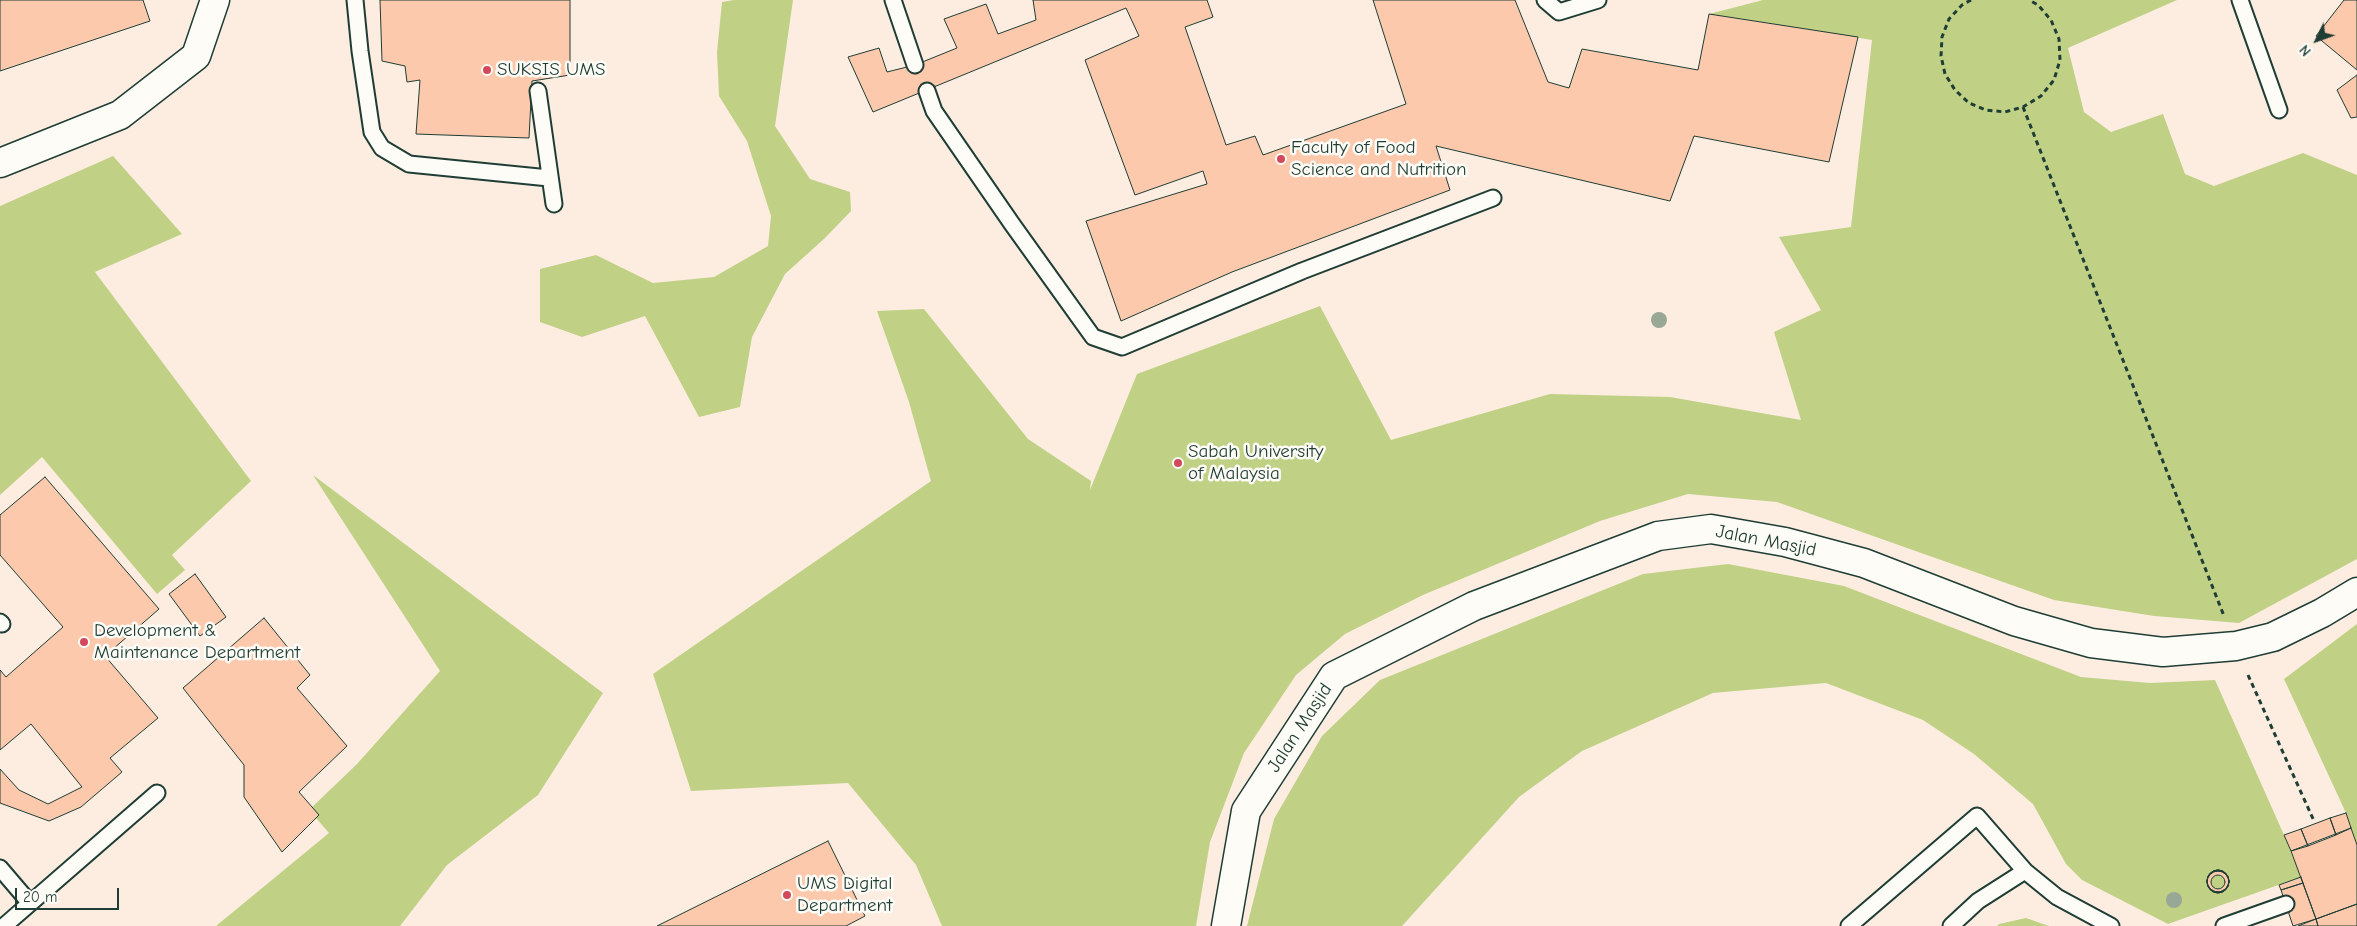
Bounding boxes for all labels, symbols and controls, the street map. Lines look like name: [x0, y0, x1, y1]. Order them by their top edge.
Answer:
north arrow: [2292, 15, 2342, 65]
text: N: [2296, 41, 2315, 59]
place label: SUKSIS UMS: [497, 59, 606, 81]
marker: SUKSIS UMS: [481, 64, 493, 76]
place label: Faculty of Food Science and Nutrition: [1291, 137, 1467, 181]
marker: Faculty of Food Science and Nutrition: [1275, 153, 1287, 165]
place label: Sabah University of Malaysia: [1188, 441, 1324, 485]
marker: Sabah University of Malaysia: [1172, 457, 1184, 469]
street label: Jalan Masjid: [1714, 520, 1818, 562]
place label: Development & Maintenance Department: [94, 620, 300, 664]
marker: Development & Maintenance Department: [78, 636, 90, 648]
street label: Jalan Masjid: [1263, 679, 1337, 777]
place label: UMS Digital Department: [797, 873, 893, 917]
scale bar: [18, 878, 121, 910]
text: 20 m: [23, 888, 57, 906]
marker: UMS Digital Department: [781, 889, 793, 901]

